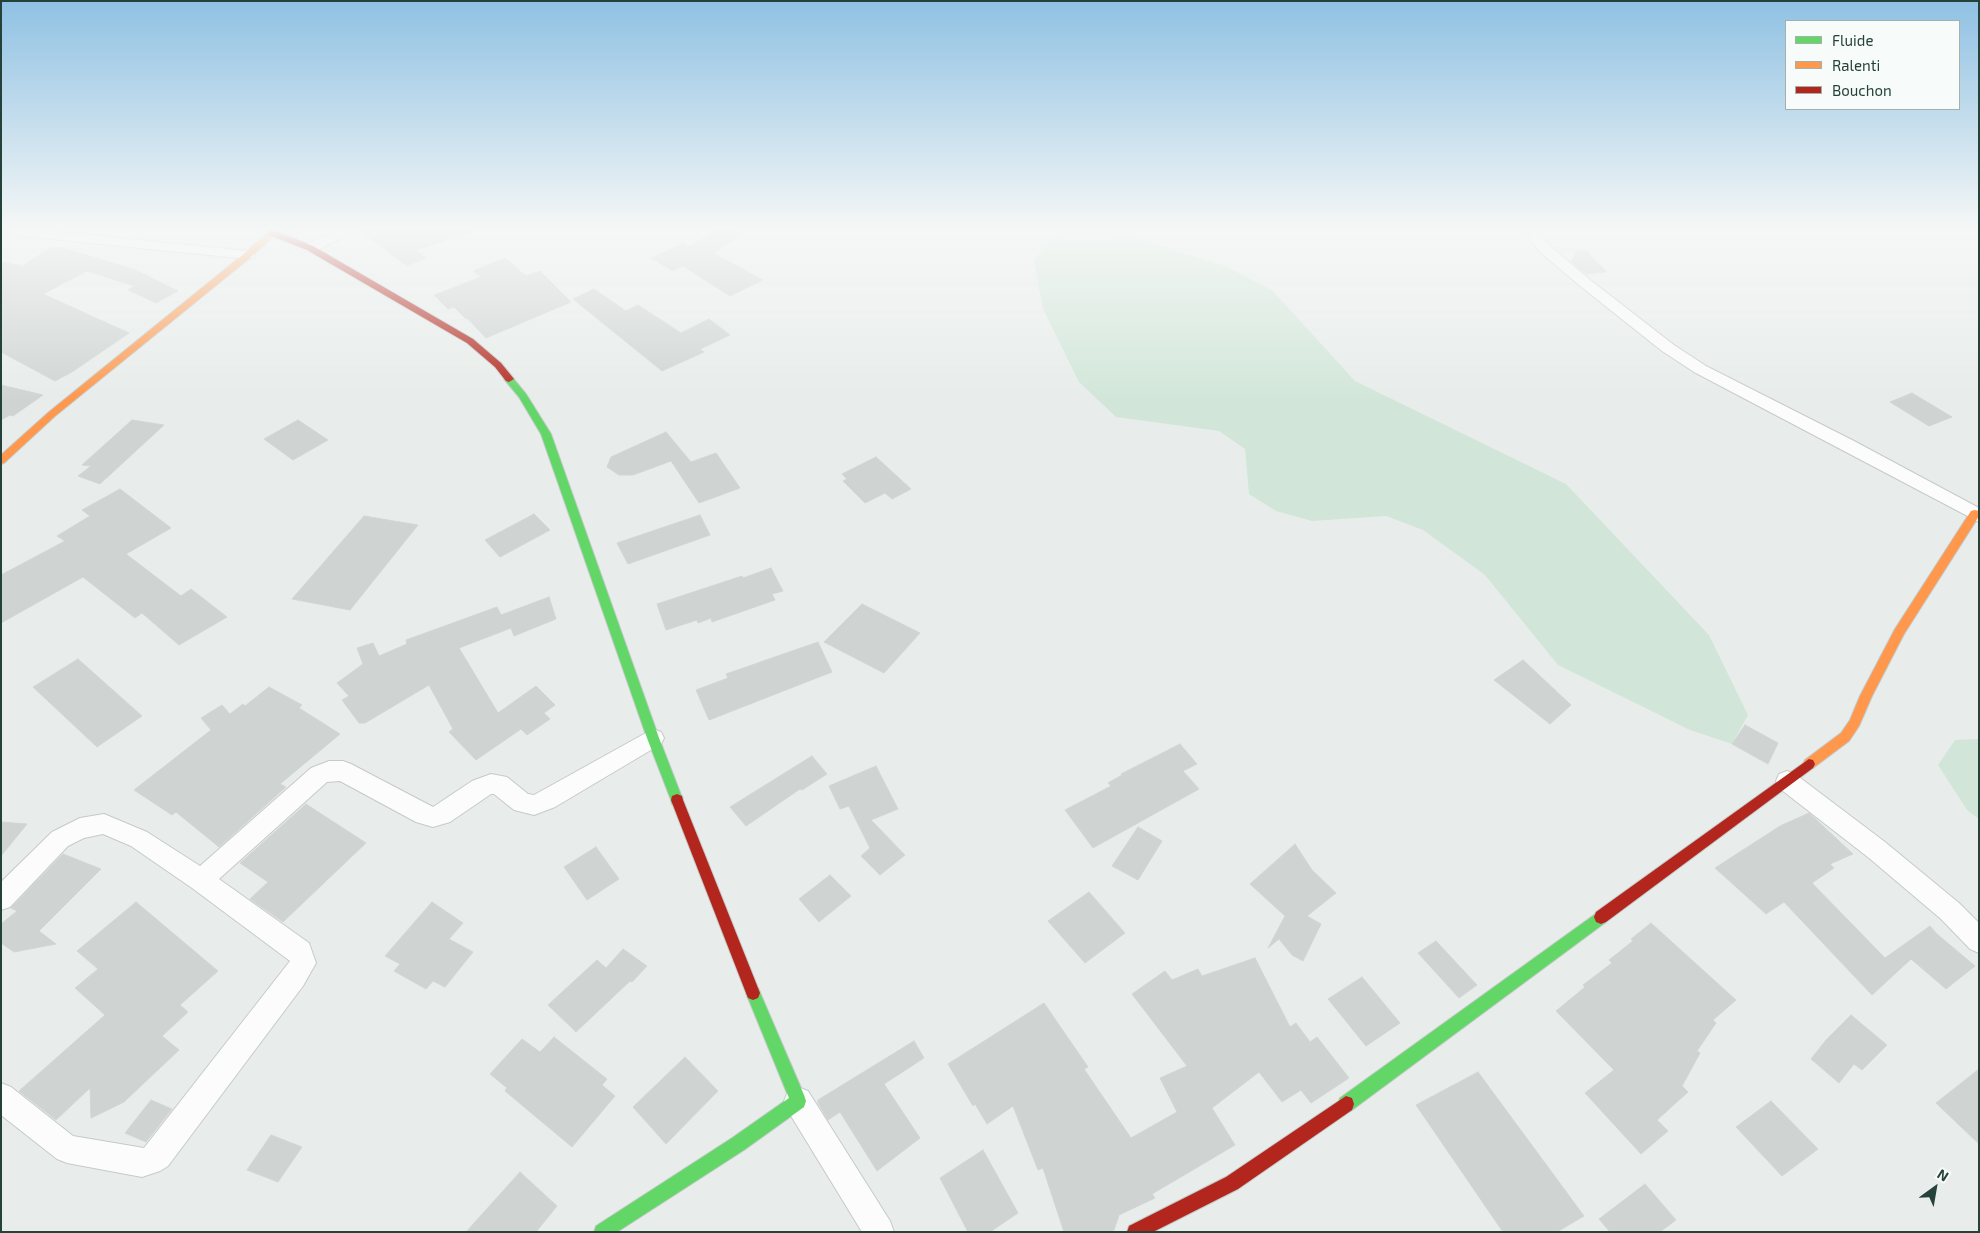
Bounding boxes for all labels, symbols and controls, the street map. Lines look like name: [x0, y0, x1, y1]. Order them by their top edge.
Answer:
legend: [1785, 20, 1960, 110]
text: Fluide: [1832, 31, 1873, 49]
text: Ralenti: [1832, 56, 1880, 74]
text: Bouchon: [1832, 81, 1892, 99]
north arrow: [1910, 1163, 1960, 1213]
text: N: [1934, 1165, 1952, 1185]

